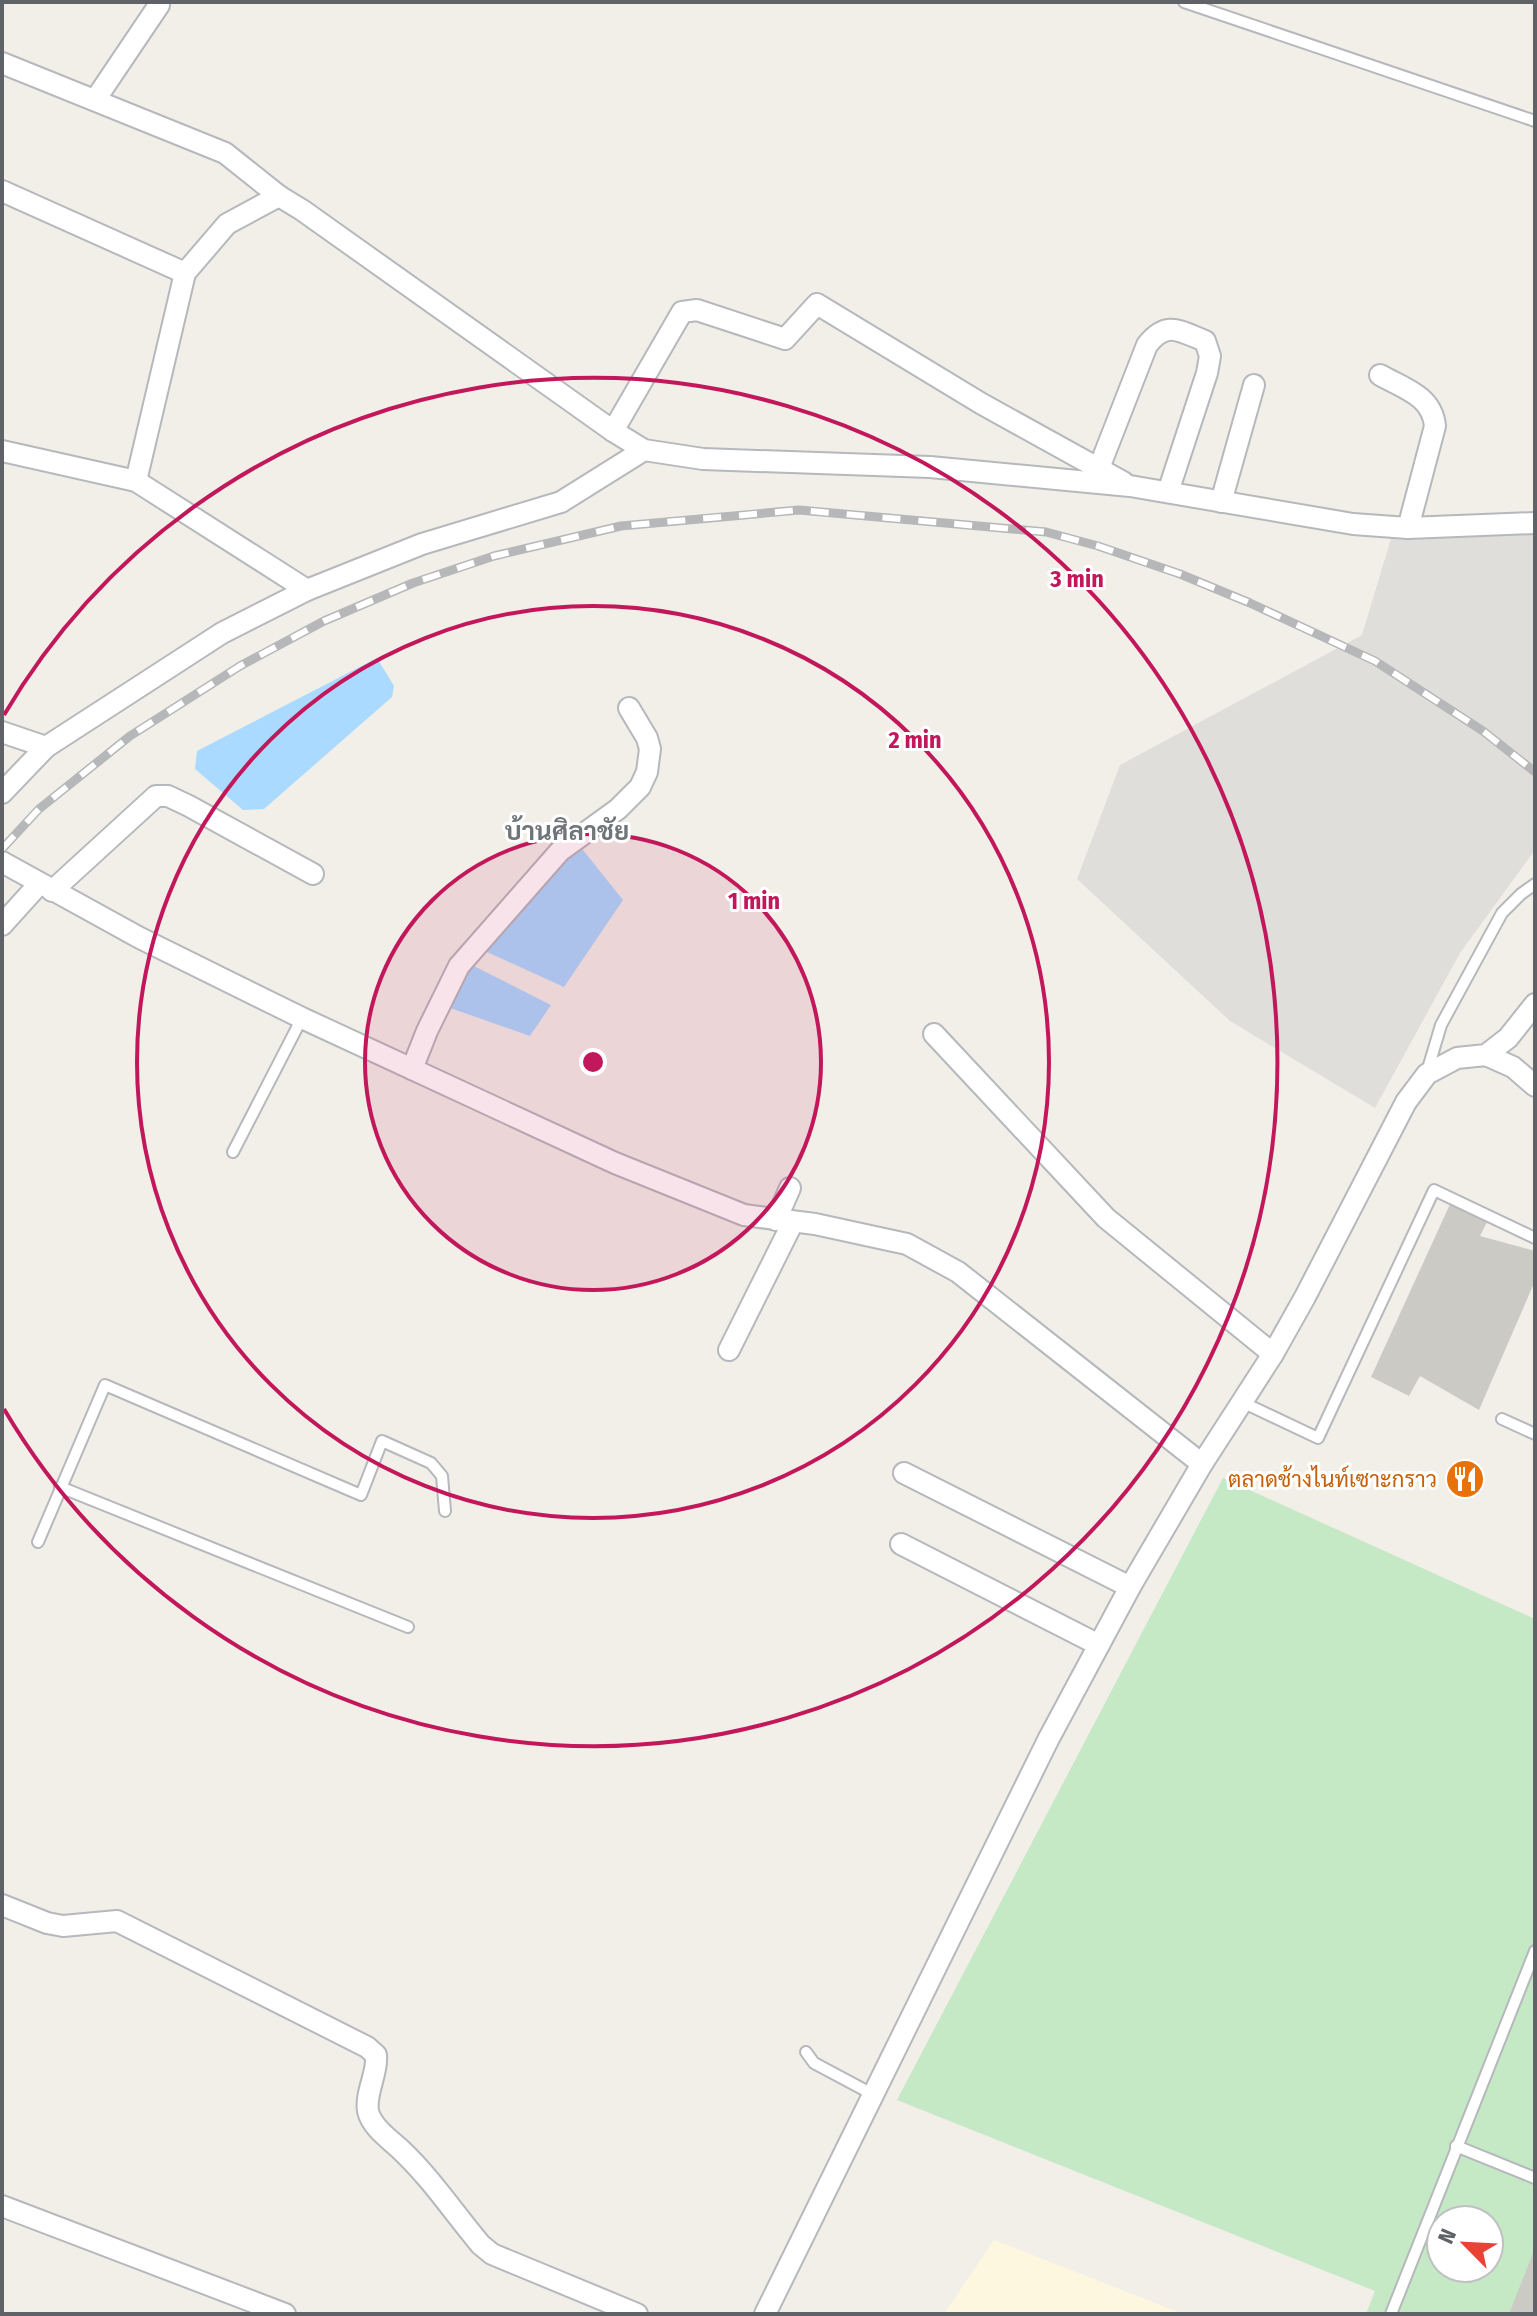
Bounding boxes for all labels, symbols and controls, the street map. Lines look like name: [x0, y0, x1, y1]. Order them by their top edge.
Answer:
text: 3 min: [1049, 565, 1104, 593]
text: 2 min: [887, 726, 942, 754]
district label: บ้านศิลาชัย: [505, 814, 629, 847]
text: 1 min: [728, 887, 780, 915]
centre of rings: [579, 1048, 607, 1076]
restaurant icon: ตลาดช้างไนท์เซาะกราว: [1444, 1458, 1486, 1500]
place label: ตลาดช้างไนท์เซาะกราว: [1228, 1465, 1437, 1493]
north arrow: [1425, 2204, 1505, 2284]
text: N: [1432, 2225, 1462, 2248]

